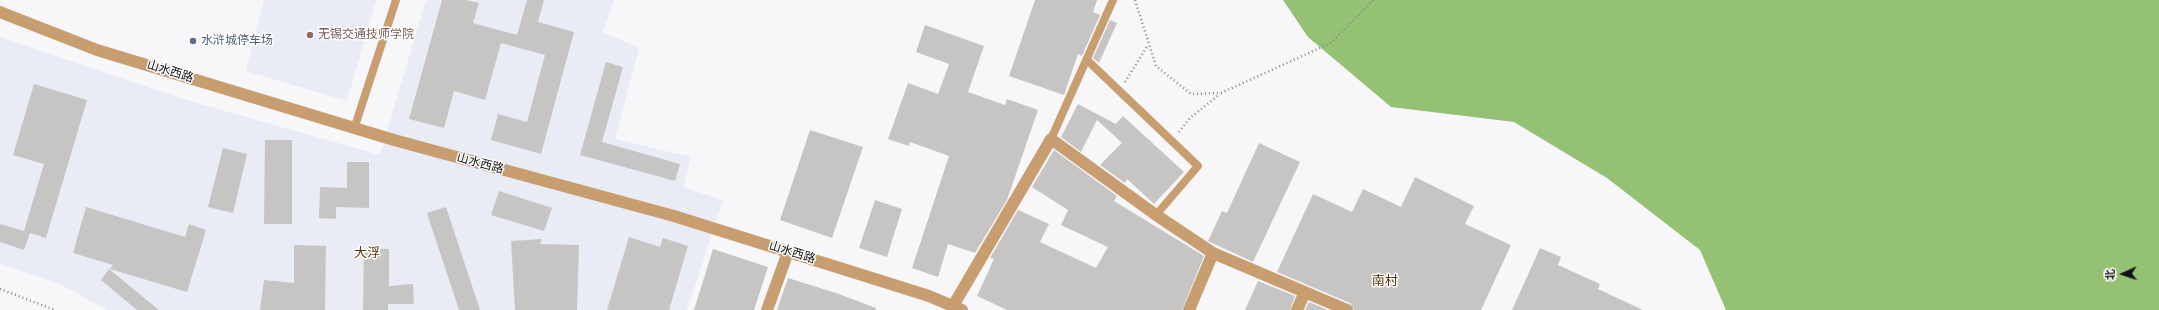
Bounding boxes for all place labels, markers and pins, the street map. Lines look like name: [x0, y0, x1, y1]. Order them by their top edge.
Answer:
place label: 无锡交通技师学院: [318, 28, 414, 42]
marker: 无锡交通技师学院: [305, 30, 315, 40]
place label: 水浒城停车场: [201, 34, 273, 48]
marker: 水浒城停车场: [188, 36, 198, 46]

